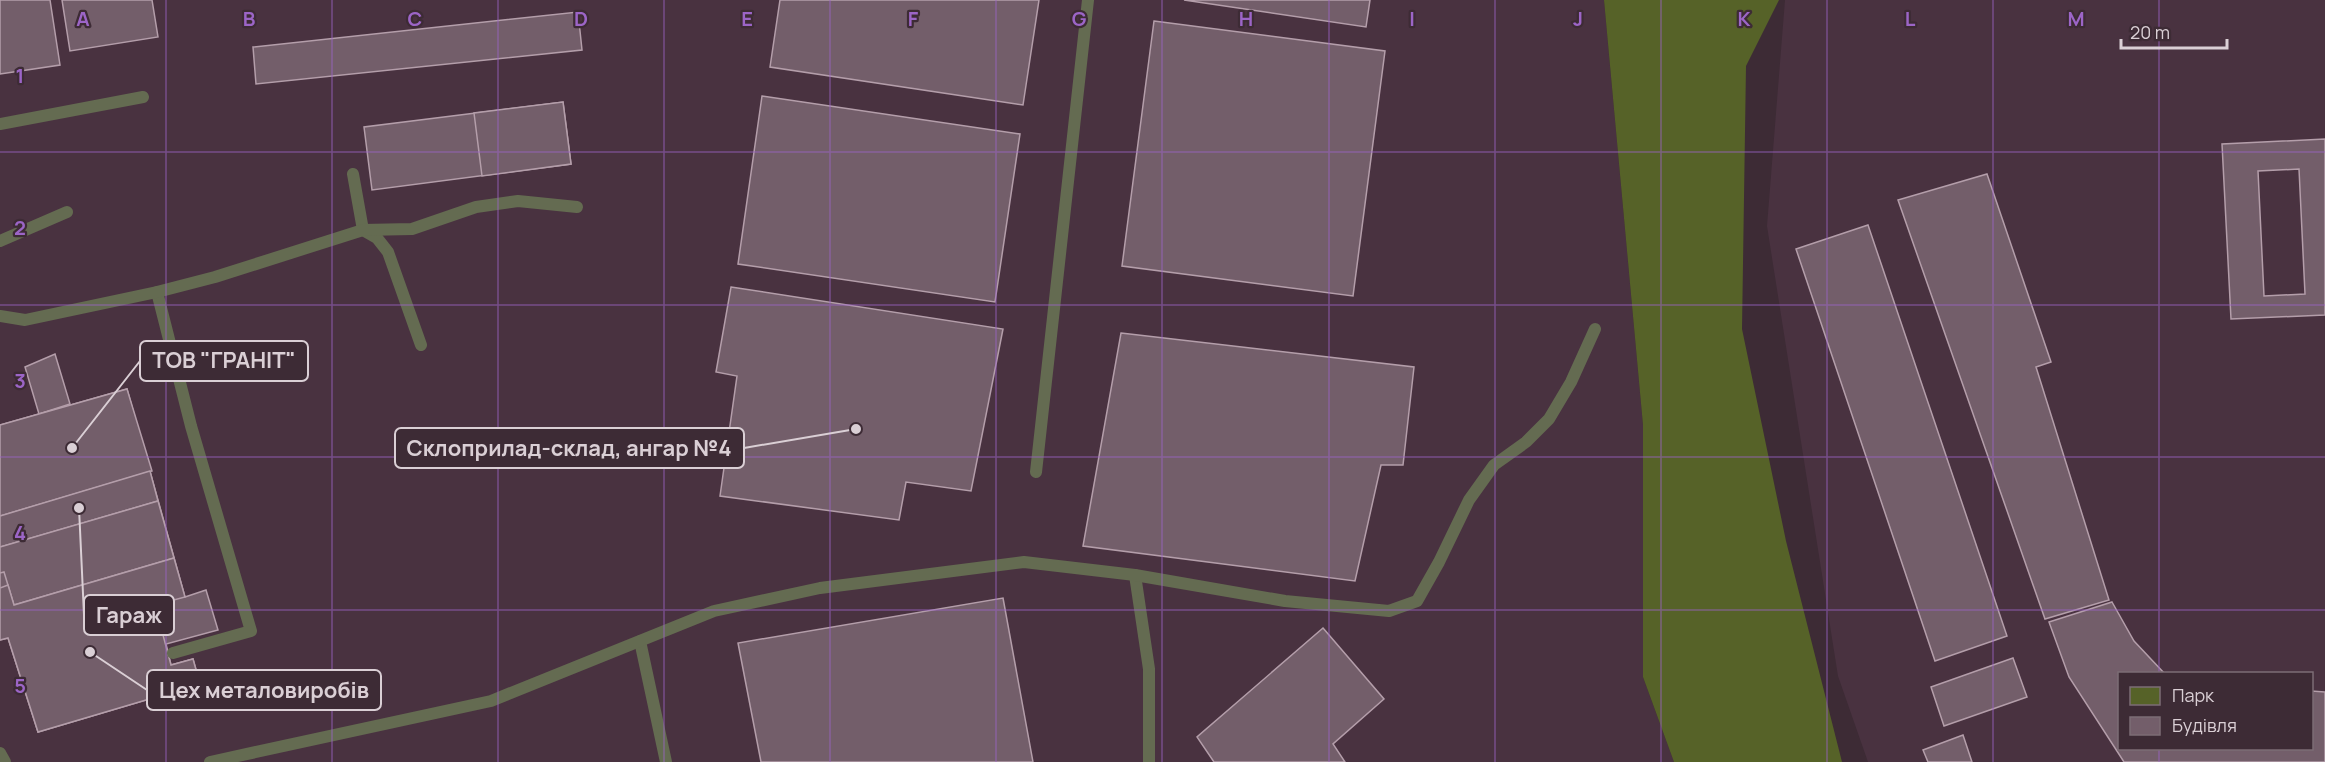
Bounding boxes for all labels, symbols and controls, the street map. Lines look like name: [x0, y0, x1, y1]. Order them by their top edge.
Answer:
text: A: [76, 5, 90, 32]
text: B: [243, 5, 256, 32]
text: C: [408, 5, 422, 32]
text: D: [574, 5, 588, 32]
text: E: [741, 5, 753, 32]
text: F: [908, 5, 919, 32]
text: G: [1072, 5, 1087, 32]
text: H: [1239, 5, 1253, 32]
text: I: [1409, 5, 1415, 32]
text: J: [1573, 5, 1583, 32]
text: K: [1738, 5, 1751, 32]
text: L: [1905, 5, 1916, 32]
text: M: [2067, 5, 2085, 32]
scale bar: [2121, 12, 2228, 50]
text: 20 m: [2130, 20, 2170, 44]
text: 1: [16, 62, 24, 89]
text: 2: [14, 214, 26, 241]
callout: ТОВ "ГРАНІТ": [140, 341, 308, 381]
text: ТОВ "ГРАНІТ": [152, 345, 296, 375]
text: 3: [14, 367, 26, 394]
callout: Склоприлад-склад, ангар №4: [395, 428, 744, 468]
text: Склоприлад-склад, ангар №4: [406, 433, 732, 463]
text: 4: [14, 519, 26, 546]
callout: Гараж: [84, 595, 174, 635]
text: Гараж: [96, 600, 162, 630]
callout: Цех металовиробів: [147, 670, 381, 710]
text: 5: [14, 672, 26, 699]
legend: [2118, 672, 2313, 750]
text: Цех металовиробів: [159, 675, 369, 705]
text: Парк: [2172, 683, 2215, 707]
text: Будівля: [2172, 713, 2237, 737]

